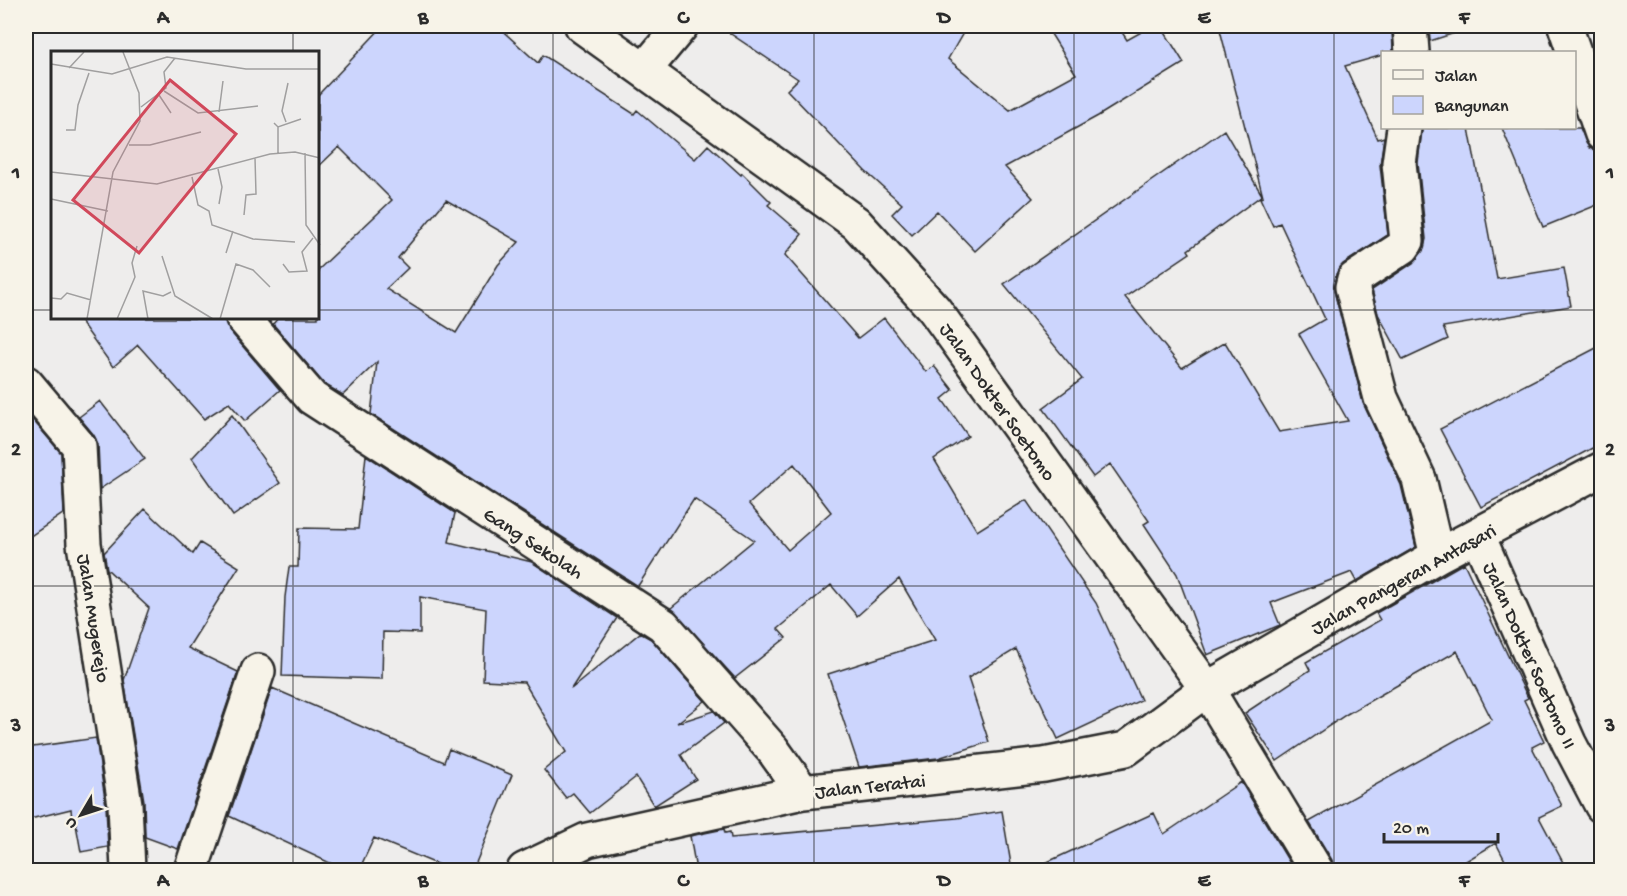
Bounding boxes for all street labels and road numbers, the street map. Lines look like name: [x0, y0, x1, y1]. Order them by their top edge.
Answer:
street label: Jalan Dokter Soetomo: [933, 320, 1059, 486]
street label: Gang Sekolah: [478, 504, 587, 586]
street label: Jalan Pangeran Antasari: [1308, 521, 1501, 641]
street label: Jalan Mugerejo: [70, 553, 113, 685]
street label: Jalan Dokter Soetomo II: [1476, 560, 1579, 753]
street label: Jalan Teratai: [814, 771, 927, 806]

